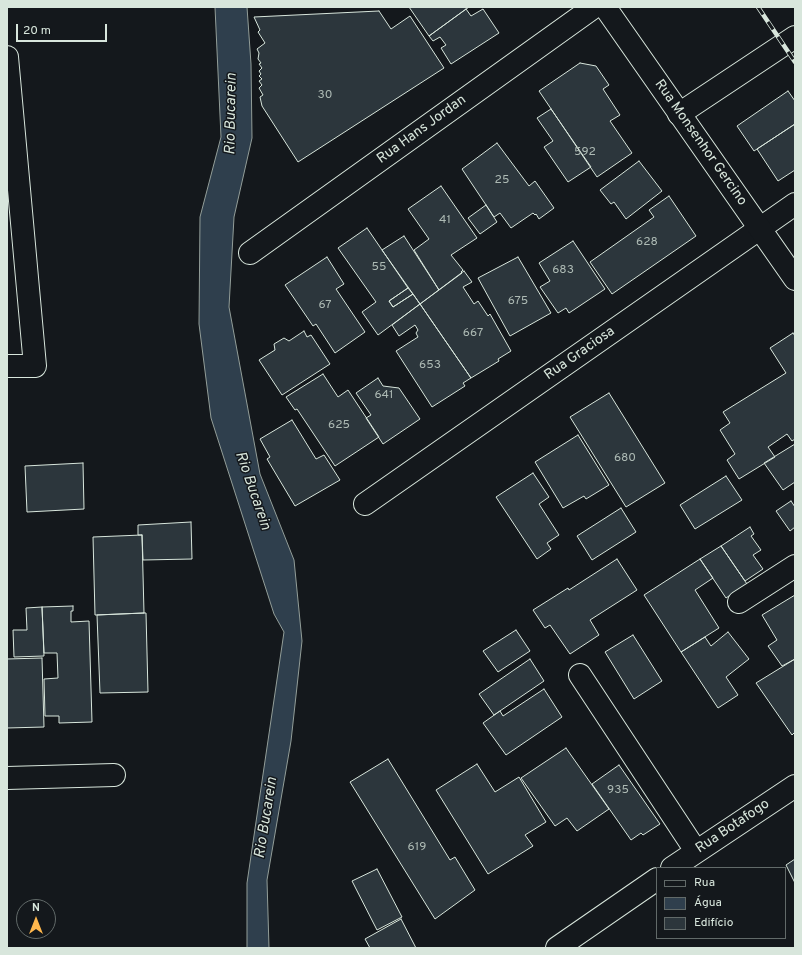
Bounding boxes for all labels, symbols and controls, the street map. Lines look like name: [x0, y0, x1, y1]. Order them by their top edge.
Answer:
scale bar: [18, 16, 109, 42]
text: 20 m: [23, 23, 51, 39]
water label: Rio Bucarein: [222, 73, 242, 155]
street label: Rua Monsenhor Gercino: [650, 77, 750, 209]
house number: 30: [318, 89, 332, 103]
street label: Rua Hans Jordan: [374, 92, 470, 168]
house number: 592: [574, 146, 596, 160]
house number: 25: [495, 174, 509, 188]
house number: 41: [439, 214, 451, 228]
house number: 628: [636, 236, 658, 250]
house number: 55: [372, 261, 386, 275]
house number: 683: [552, 264, 574, 278]
house number: 675: [508, 295, 528, 309]
house number: 67: [318, 299, 332, 313]
street label: Rua Graciosa: [542, 324, 618, 384]
house number: 667: [463, 327, 483, 341]
house number: 653: [419, 359, 441, 373]
house number: 641: [374, 389, 394, 403]
house number: 625: [328, 419, 350, 433]
water label: Rio Bucarein: [230, 449, 274, 533]
house number: 680: [614, 452, 636, 466]
water label: Rio Bucarein: [252, 776, 282, 860]
house number: 935: [607, 784, 629, 798]
street label: Rua Botafogo: [693, 796, 773, 858]
house number: 619: [408, 841, 426, 855]
legend: [656, 867, 786, 939]
text: Rua: [694, 875, 715, 891]
text: Água: [694, 895, 722, 911]
north arrow: [16, 899, 56, 939]
text: N: [32, 901, 40, 915]
text: Edifício: [694, 915, 733, 931]

